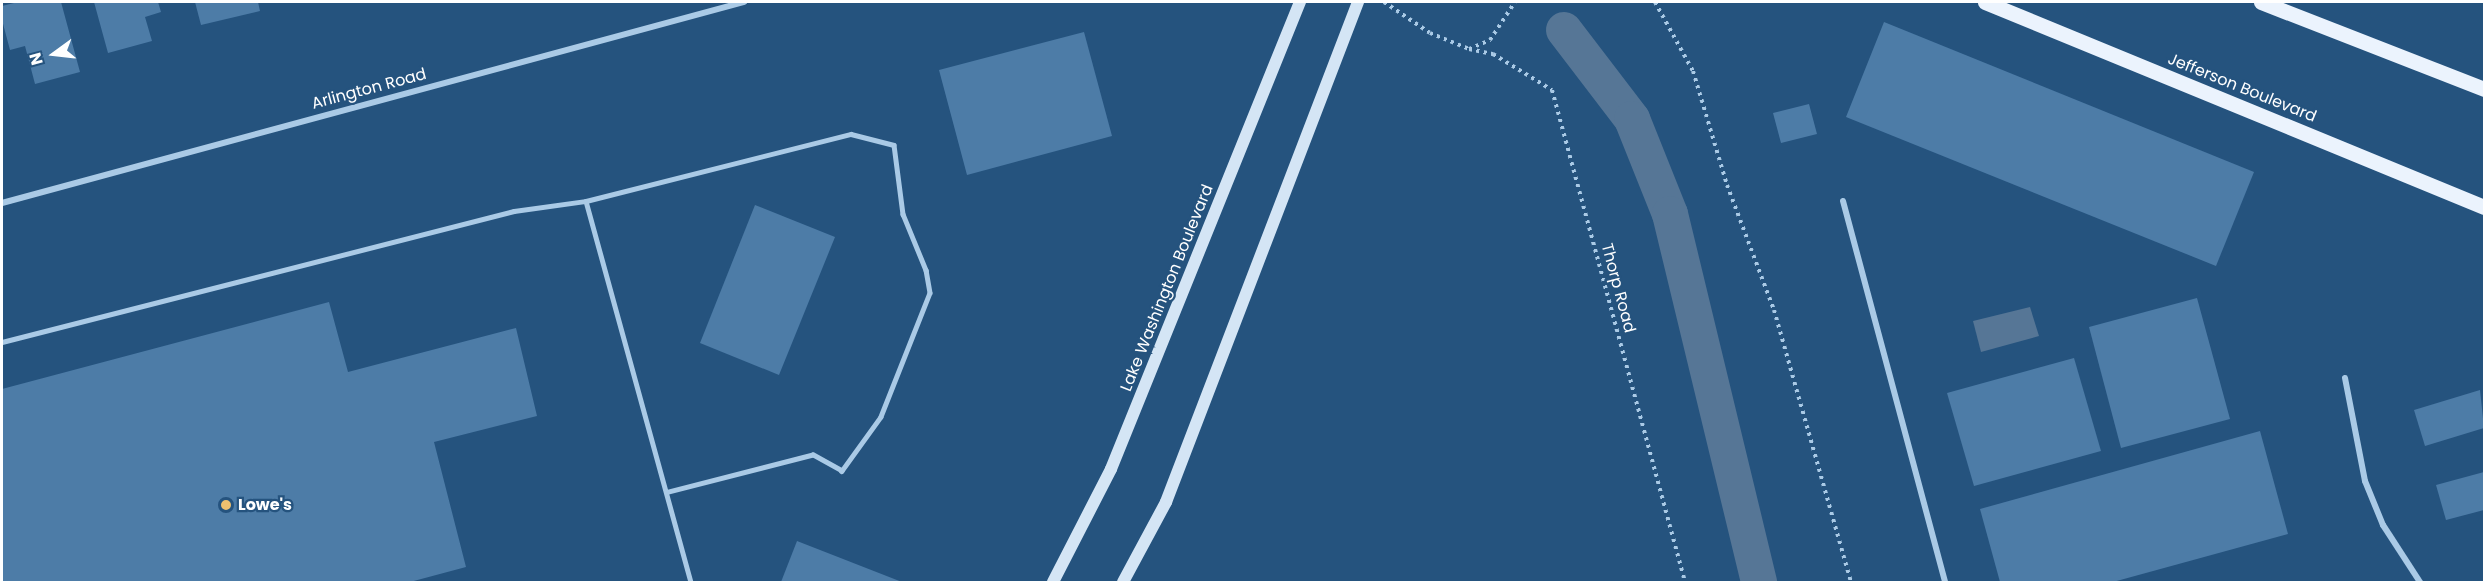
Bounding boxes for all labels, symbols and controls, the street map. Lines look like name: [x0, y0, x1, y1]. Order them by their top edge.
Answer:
north arrow: [24, 24, 84, 84]
street label: Jefferson Boulevard: [2165, 49, 2319, 127]
text: N: [23, 50, 49, 68]
street label: Arlington Road: [310, 64, 428, 114]
street label: Lake Washington Boulevard: [1117, 182, 1217, 394]
street label: Thorp Road: [1597, 241, 1639, 335]
place label: Lowe's: [238, 495, 292, 515]
marker: Lowe's: [219, 498, 233, 512]

